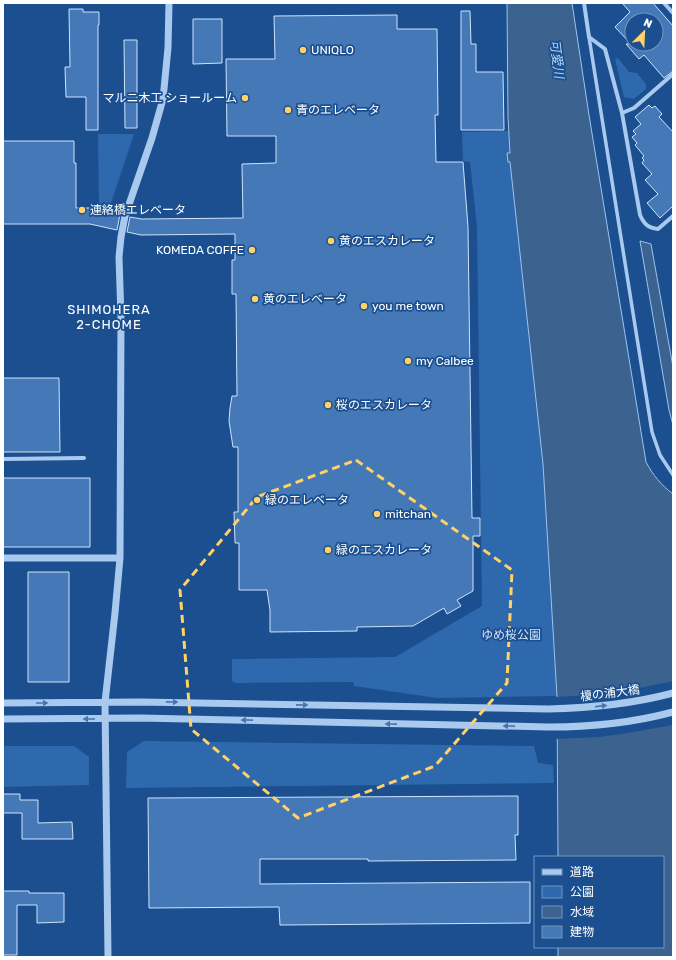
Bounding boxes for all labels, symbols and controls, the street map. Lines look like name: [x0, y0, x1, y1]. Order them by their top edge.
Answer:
north arrow: [624, 12, 664, 52]
text: N: [642, 16, 654, 31]
water label: 可愛川: [547, 39, 567, 81]
place label: UNIQLO: [311, 43, 354, 57]
marker: UNIQLO: [298, 45, 308, 55]
place label: マルニ木工 ショールーム: [102, 91, 237, 105]
marker: マルニ木工 ショールーム: [240, 93, 250, 103]
place label: 青のエレベータ: [296, 103, 380, 117]
marker: 青のエレベータ: [283, 105, 293, 115]
place label: 連絡橋エレベータ: [90, 203, 186, 217]
marker: 連絡橋エレベータ: [77, 205, 87, 215]
place label: 黄のエスカレータ: [339, 234, 435, 248]
marker: 黄のエスカレータ: [326, 236, 336, 246]
place label: KOMEDA COFFE: [156, 243, 244, 257]
marker: KOMEDA COFFE: [247, 245, 257, 255]
place label: 黄のエレベータ: [263, 292, 347, 306]
marker: 黄のエレベータ: [250, 294, 260, 304]
place label: you me town: [372, 299, 444, 313]
marker: you me town: [359, 301, 369, 311]
district label: SHIMOHERA 2-CHOME: [67, 302, 151, 332]
place label: my Calbee: [416, 354, 474, 368]
marker: my Calbee: [403, 356, 413, 366]
place label: 桜のエスカレータ: [336, 398, 432, 412]
marker: 桜のエスカレータ: [323, 400, 333, 410]
place label: 緑のエレベータ: [265, 493, 349, 507]
marker: 緑のエレベータ: [252, 495, 262, 505]
place label: mitchan: [385, 507, 431, 521]
marker: mitchan: [372, 509, 382, 519]
place label: 緑のエスカレータ: [336, 543, 432, 557]
marker: 緑のエスカレータ: [323, 545, 333, 555]
park label: ゆめ桜公園: [481, 628, 541, 642]
street label: 榎の浦大橋: [579, 682, 641, 704]
one-way arrow: [166, 699, 179, 705]
one-way arrow: [36, 700, 49, 706]
one-way arrow: [296, 702, 309, 708]
one-way arrow: [595, 703, 607, 710]
one-way arrow: [82, 716, 95, 722]
one-way arrow: [240, 717, 253, 723]
one-way arrow: [384, 721, 397, 727]
one-way arrow: [503, 723, 515, 730]
legend: [534, 856, 664, 948]
text: 道路: [570, 865, 594, 879]
text: 公園: [570, 885, 594, 899]
text: 水域: [570, 905, 594, 919]
text: 建物: [570, 925, 594, 939]

